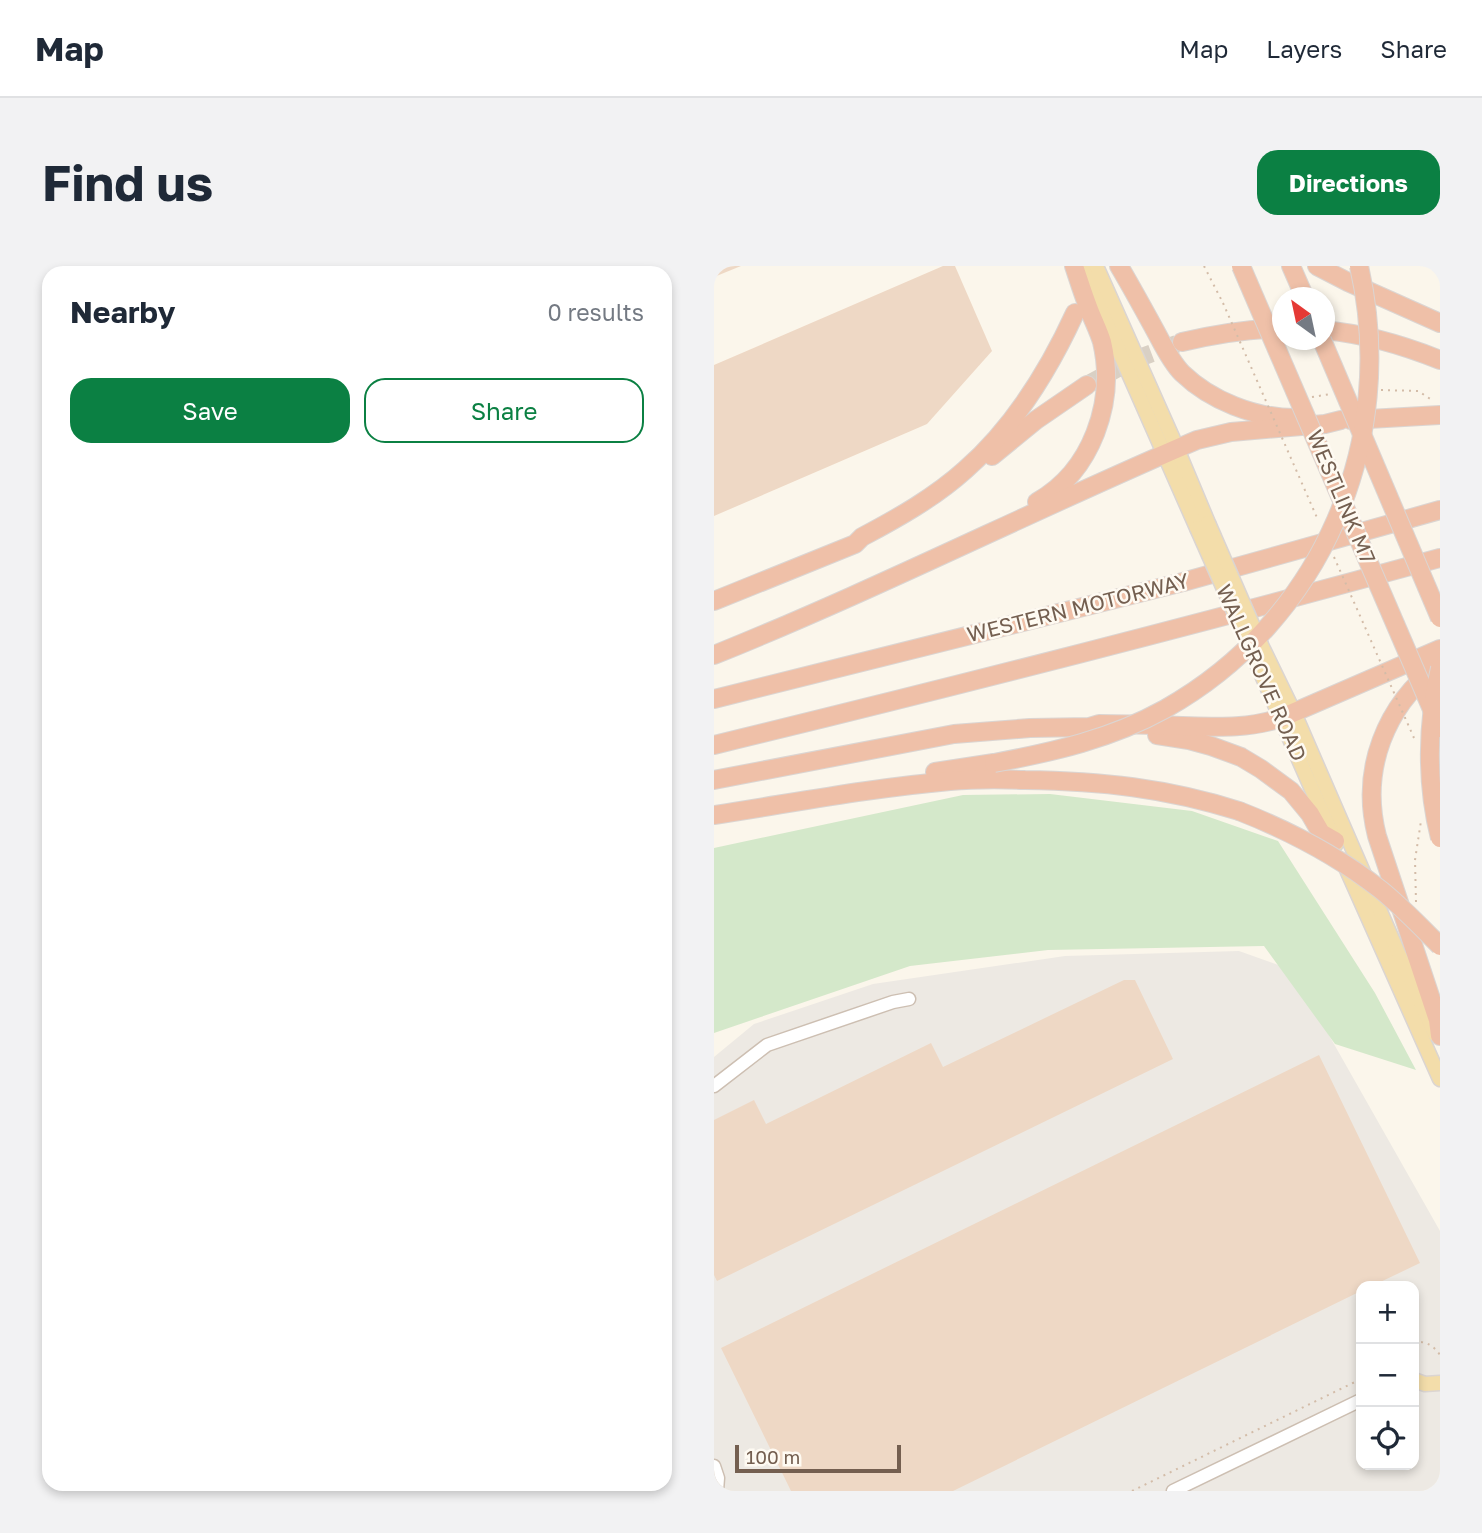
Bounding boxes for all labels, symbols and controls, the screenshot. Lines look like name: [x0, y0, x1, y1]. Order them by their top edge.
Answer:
text: Map: [35, 29, 104, 68]
text: Map: [1179, 34, 1228, 63]
text: Layers: [1266, 34, 1342, 63]
text: Share: [1380, 34, 1447, 63]
button: Directions: [1257, 150, 1440, 215]
text: Find us: [42, 153, 213, 212]
north arrow: [1272, 287, 1335, 350]
text: Nearby: [70, 294, 175, 330]
text: 0 results: [548, 298, 644, 326]
button: Save: [70, 378, 350, 443]
button: Share: [364, 378, 644, 443]
street label: WESTLINK M7: [1302, 426, 1382, 567]
street label: WESTERN MOTORWAY: [964, 567, 1192, 647]
street label: WALLGROVE ROAD: [1211, 580, 1313, 765]
map controls: [1356, 1281, 1419, 1470]
button: +: [1356, 1281, 1419, 1344]
button: −: [1356, 1344, 1419, 1407]
button: locate: [1356, 1407, 1419, 1470]
scale bar: [735, 1442, 901, 1474]
text: 100 m: [746, 1445, 800, 1468]

